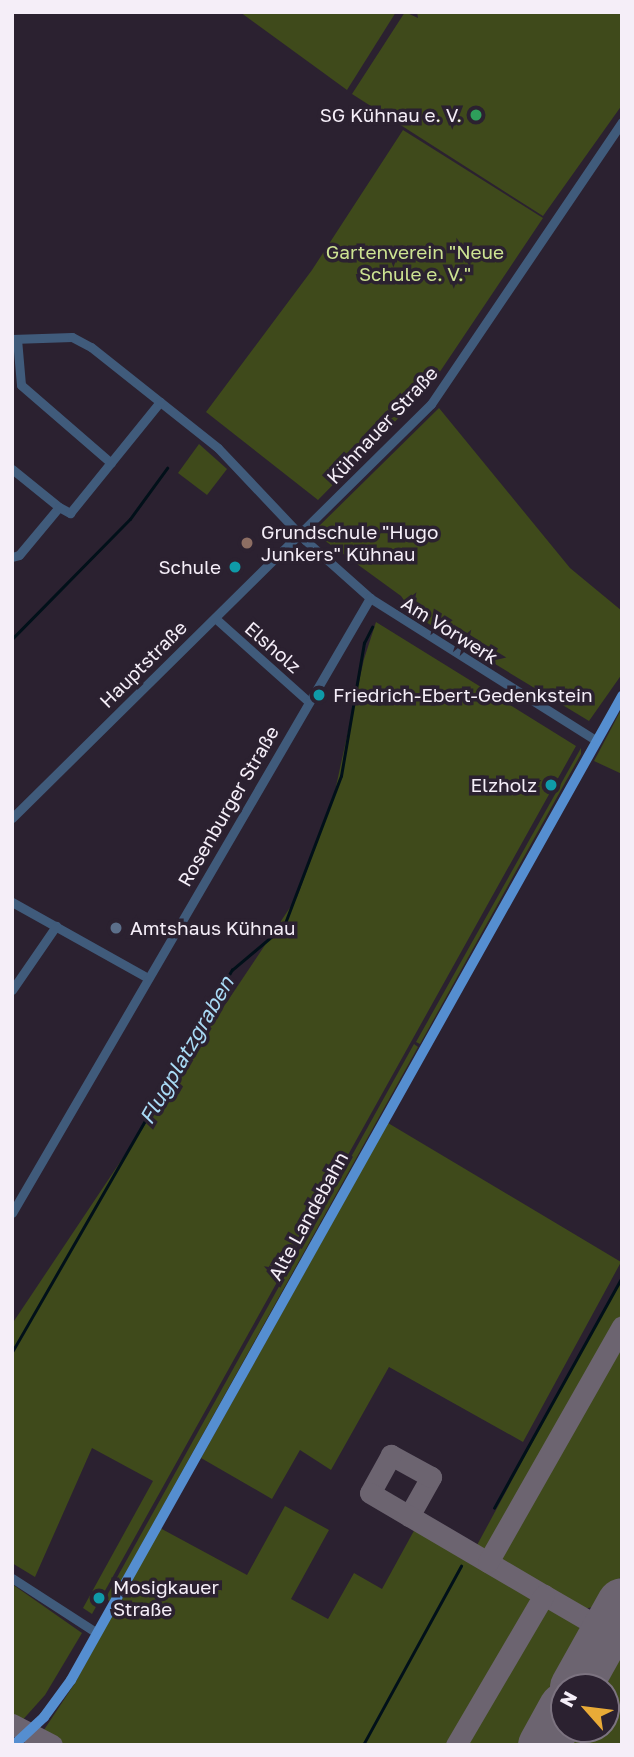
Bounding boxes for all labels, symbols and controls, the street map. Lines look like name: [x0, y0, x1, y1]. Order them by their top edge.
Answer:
place label: SG Kühnau e. V.: [320, 104, 462, 126]
marker: SG Kühnau e. V.: [468, 107, 484, 123]
park label: Gartenverein "Neue Schule e. V.": [326, 241, 504, 285]
street label: Kühnauer Straße: [322, 362, 442, 488]
place label: Grundschule "Hugo Junkers" Kühnau: [261, 521, 438, 565]
marker: Grundschule "Hugo Junkers" Kühnau: [239, 535, 255, 551]
place label: Schule: [158, 556, 221, 578]
marker: Schule: [227, 559, 243, 575]
street label: Am Vorwerk: [398, 591, 502, 669]
street label: Hauptstraße: [95, 616, 191, 712]
street label: Elsholz: [240, 616, 306, 678]
place label: Friedrich-Ebert-Gedenkstein: [333, 684, 593, 706]
marker: Friedrich-Ebert-Gedenkstein: [311, 687, 327, 703]
street label: Rosenburger Straße: [173, 722, 283, 890]
place label: Elzholz: [470, 774, 537, 796]
marker: Elzholz: [543, 777, 559, 793]
place label: Amtshaus Kühnau: [130, 917, 296, 939]
marker: Amtshaus Kühnau: [108, 920, 124, 936]
water label: Flugplatzgraben: [133, 972, 239, 1128]
street label: Alte Landebahn: [263, 1148, 353, 1284]
place label: Mosigkauer Straße: [113, 1576, 219, 1620]
marker: Mosigkauer Straße: [91, 1590, 107, 1606]
north arrow: [550, 1673, 620, 1743]
text: N: [554, 1687, 581, 1711]

